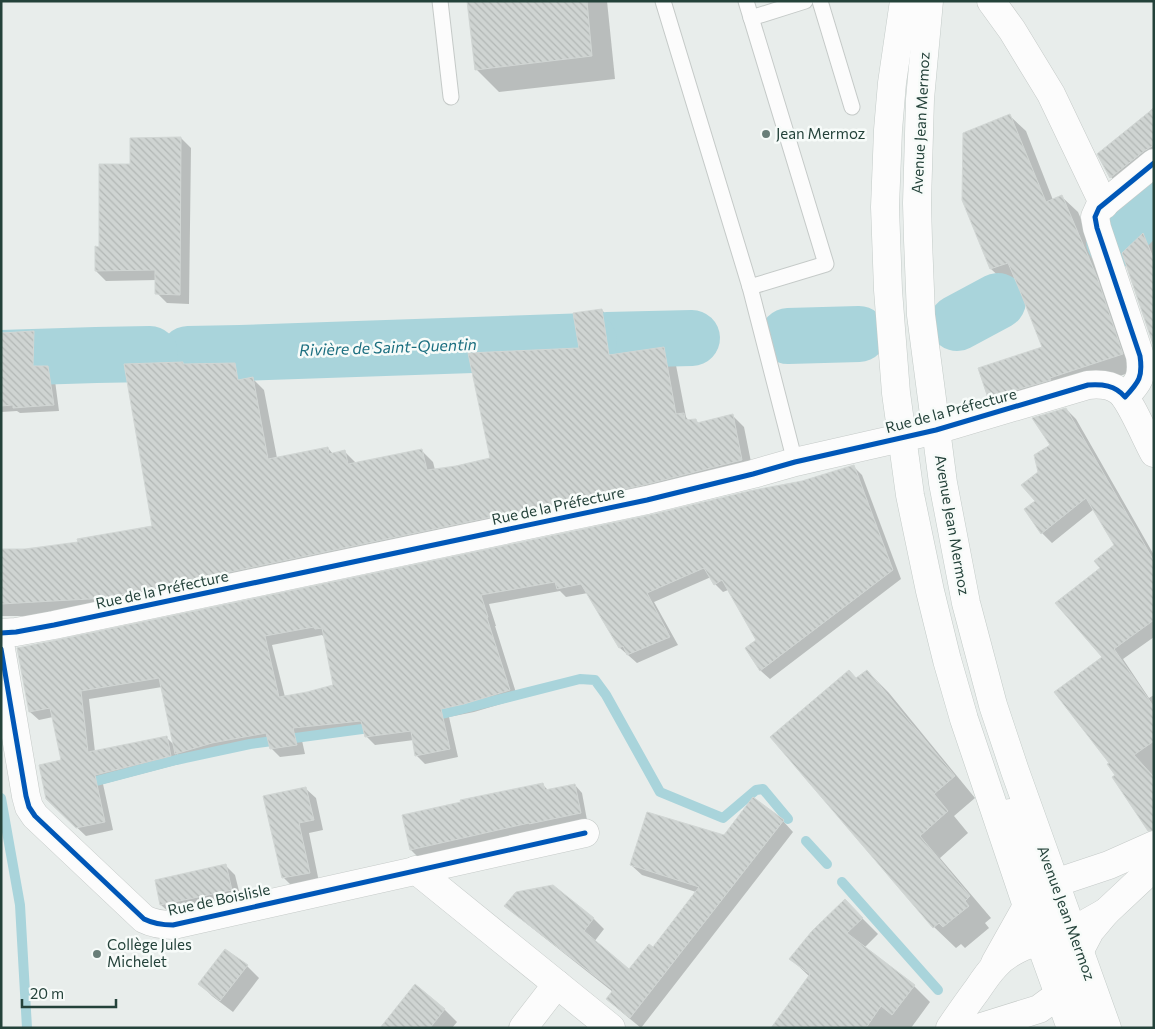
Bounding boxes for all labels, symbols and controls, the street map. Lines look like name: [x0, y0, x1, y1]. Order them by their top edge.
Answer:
street label: Avenue Jean Mermoz: [907, 51, 933, 194]
place label: Jean Mermoz: [776, 124, 865, 142]
marker: Jean Mermoz: [760, 128, 772, 140]
water label: Rivière de Saint-Quentin: [299, 334, 477, 359]
street label: Rue de la Préfecture: [883, 384, 1018, 436]
street label: Avenue Jean Mermoz: [932, 453, 974, 596]
street label: Rue de la Préfecture: [490, 482, 626, 528]
street label: Rue de la Préfecture: [94, 566, 230, 612]
street label: Avenue Jean Mermoz: [1034, 843, 1100, 983]
street label: Rue de Boislisle: [166, 879, 272, 919]
place label: Collège Jules Michelet: [107, 935, 192, 970]
marker: Collège Jules Michelet: [91, 948, 103, 960]
scale bar: [22, 976, 116, 1008]
text: 20 m: [30, 984, 64, 1002]

